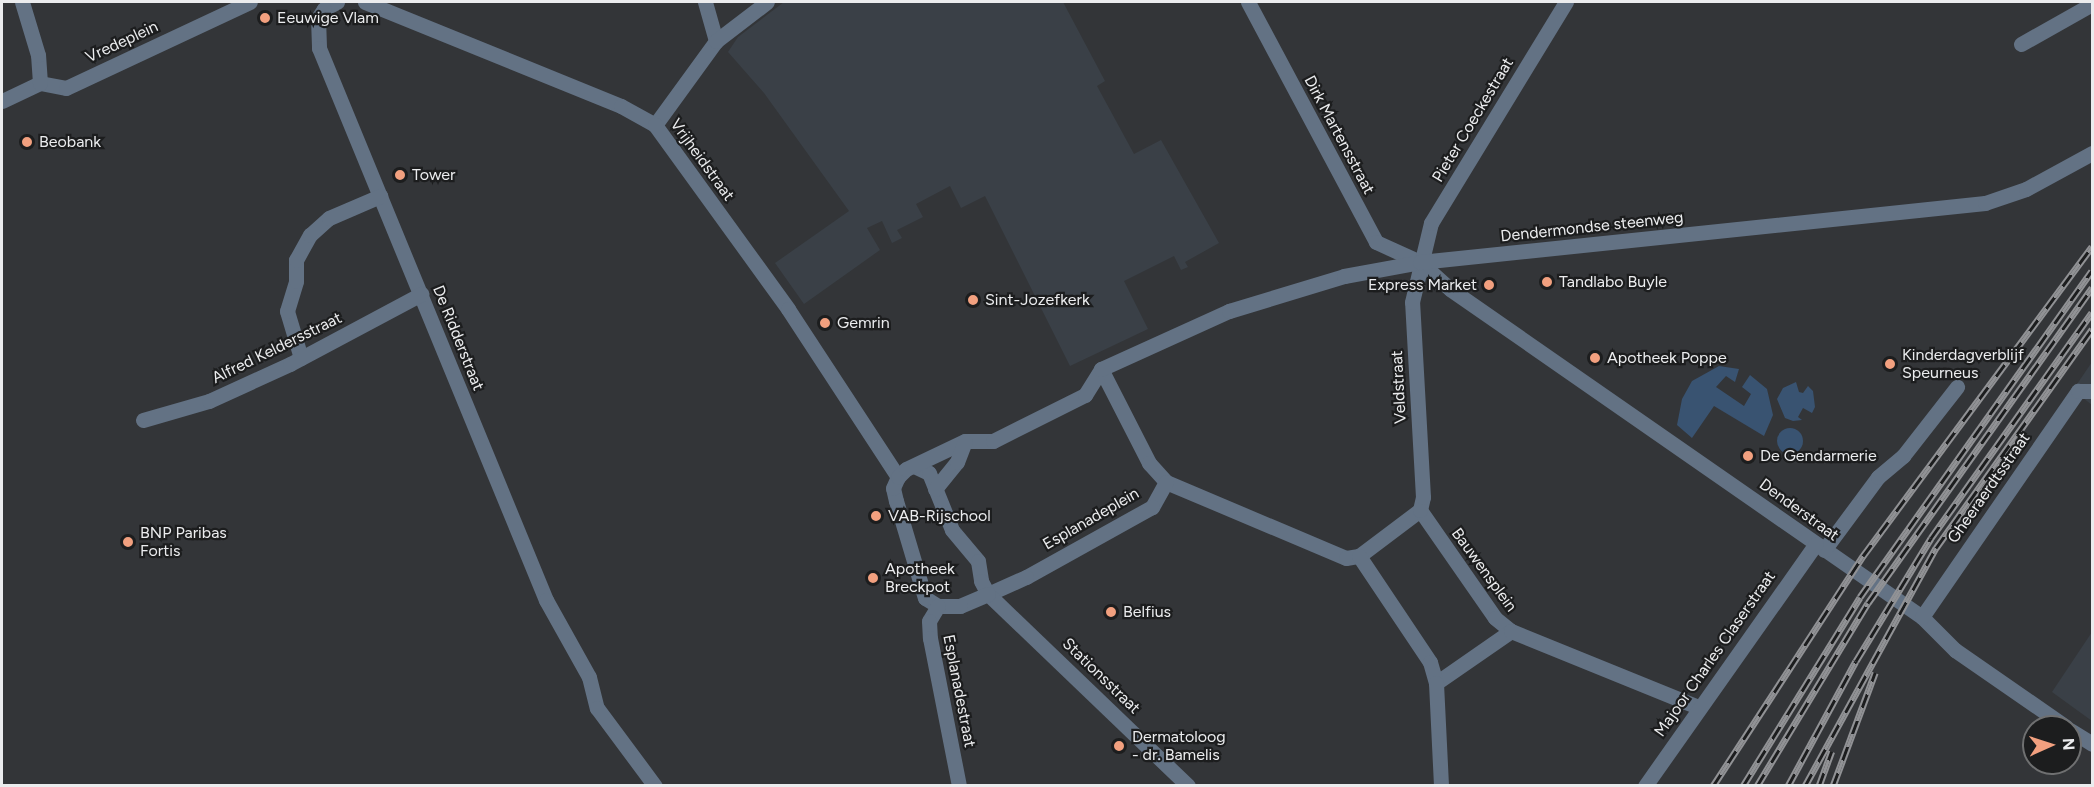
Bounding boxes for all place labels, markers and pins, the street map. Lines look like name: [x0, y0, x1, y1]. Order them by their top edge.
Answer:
place label: Eeuwige Vlam: [277, 8, 379, 28]
marker: Eeuwige Vlam: [258, 11, 272, 25]
place label: Beobank: [39, 132, 101, 152]
marker: Beobank: [20, 135, 34, 149]
place label: Tower: [412, 165, 455, 185]
marker: Tower: [393, 168, 407, 182]
place label: Tandlabo Buyle: [1559, 272, 1667, 292]
place label: Express Market: [1368, 275, 1477, 295]
marker: Tandlabo Buyle: [1540, 275, 1554, 289]
marker: Express Market: [1482, 278, 1496, 292]
place label: Sint-Jozefkerk: [985, 290, 1090, 310]
marker: Sint-Jozefkerk: [966, 293, 980, 307]
place label: Gemrin: [837, 313, 890, 333]
marker: Gemrin: [818, 316, 832, 330]
place label: Kinderdagverblijf Speurneus: [1902, 345, 2024, 383]
place label: Apotheek Poppe: [1607, 348, 1727, 368]
marker: Apotheek Poppe: [1588, 351, 1602, 365]
marker: Kinderdagverblijf Speurneus: [1883, 357, 1897, 371]
place label: De Gendarmerie: [1760, 446, 1877, 466]
marker: De Gendarmerie: [1741, 449, 1755, 463]
place label: VAB-Rijschool: [888, 506, 991, 526]
marker: VAB-Rijschool: [869, 509, 883, 523]
place label: BNP Paribas Fortis: [140, 523, 227, 561]
marker: BNP Paribas Fortis: [121, 535, 135, 549]
place label: Apotheek Breckpot: [885, 559, 955, 597]
marker: Apotheek Breckpot: [866, 571, 880, 585]
place label: Belfius: [1123, 602, 1171, 622]
marker: Belfius: [1104, 605, 1118, 619]
place label: Dermatoloog - dr. Bamelis: [1132, 727, 1226, 765]
marker: Dermatoloog - dr. Bamelis: [1110, 737, 1128, 755]

